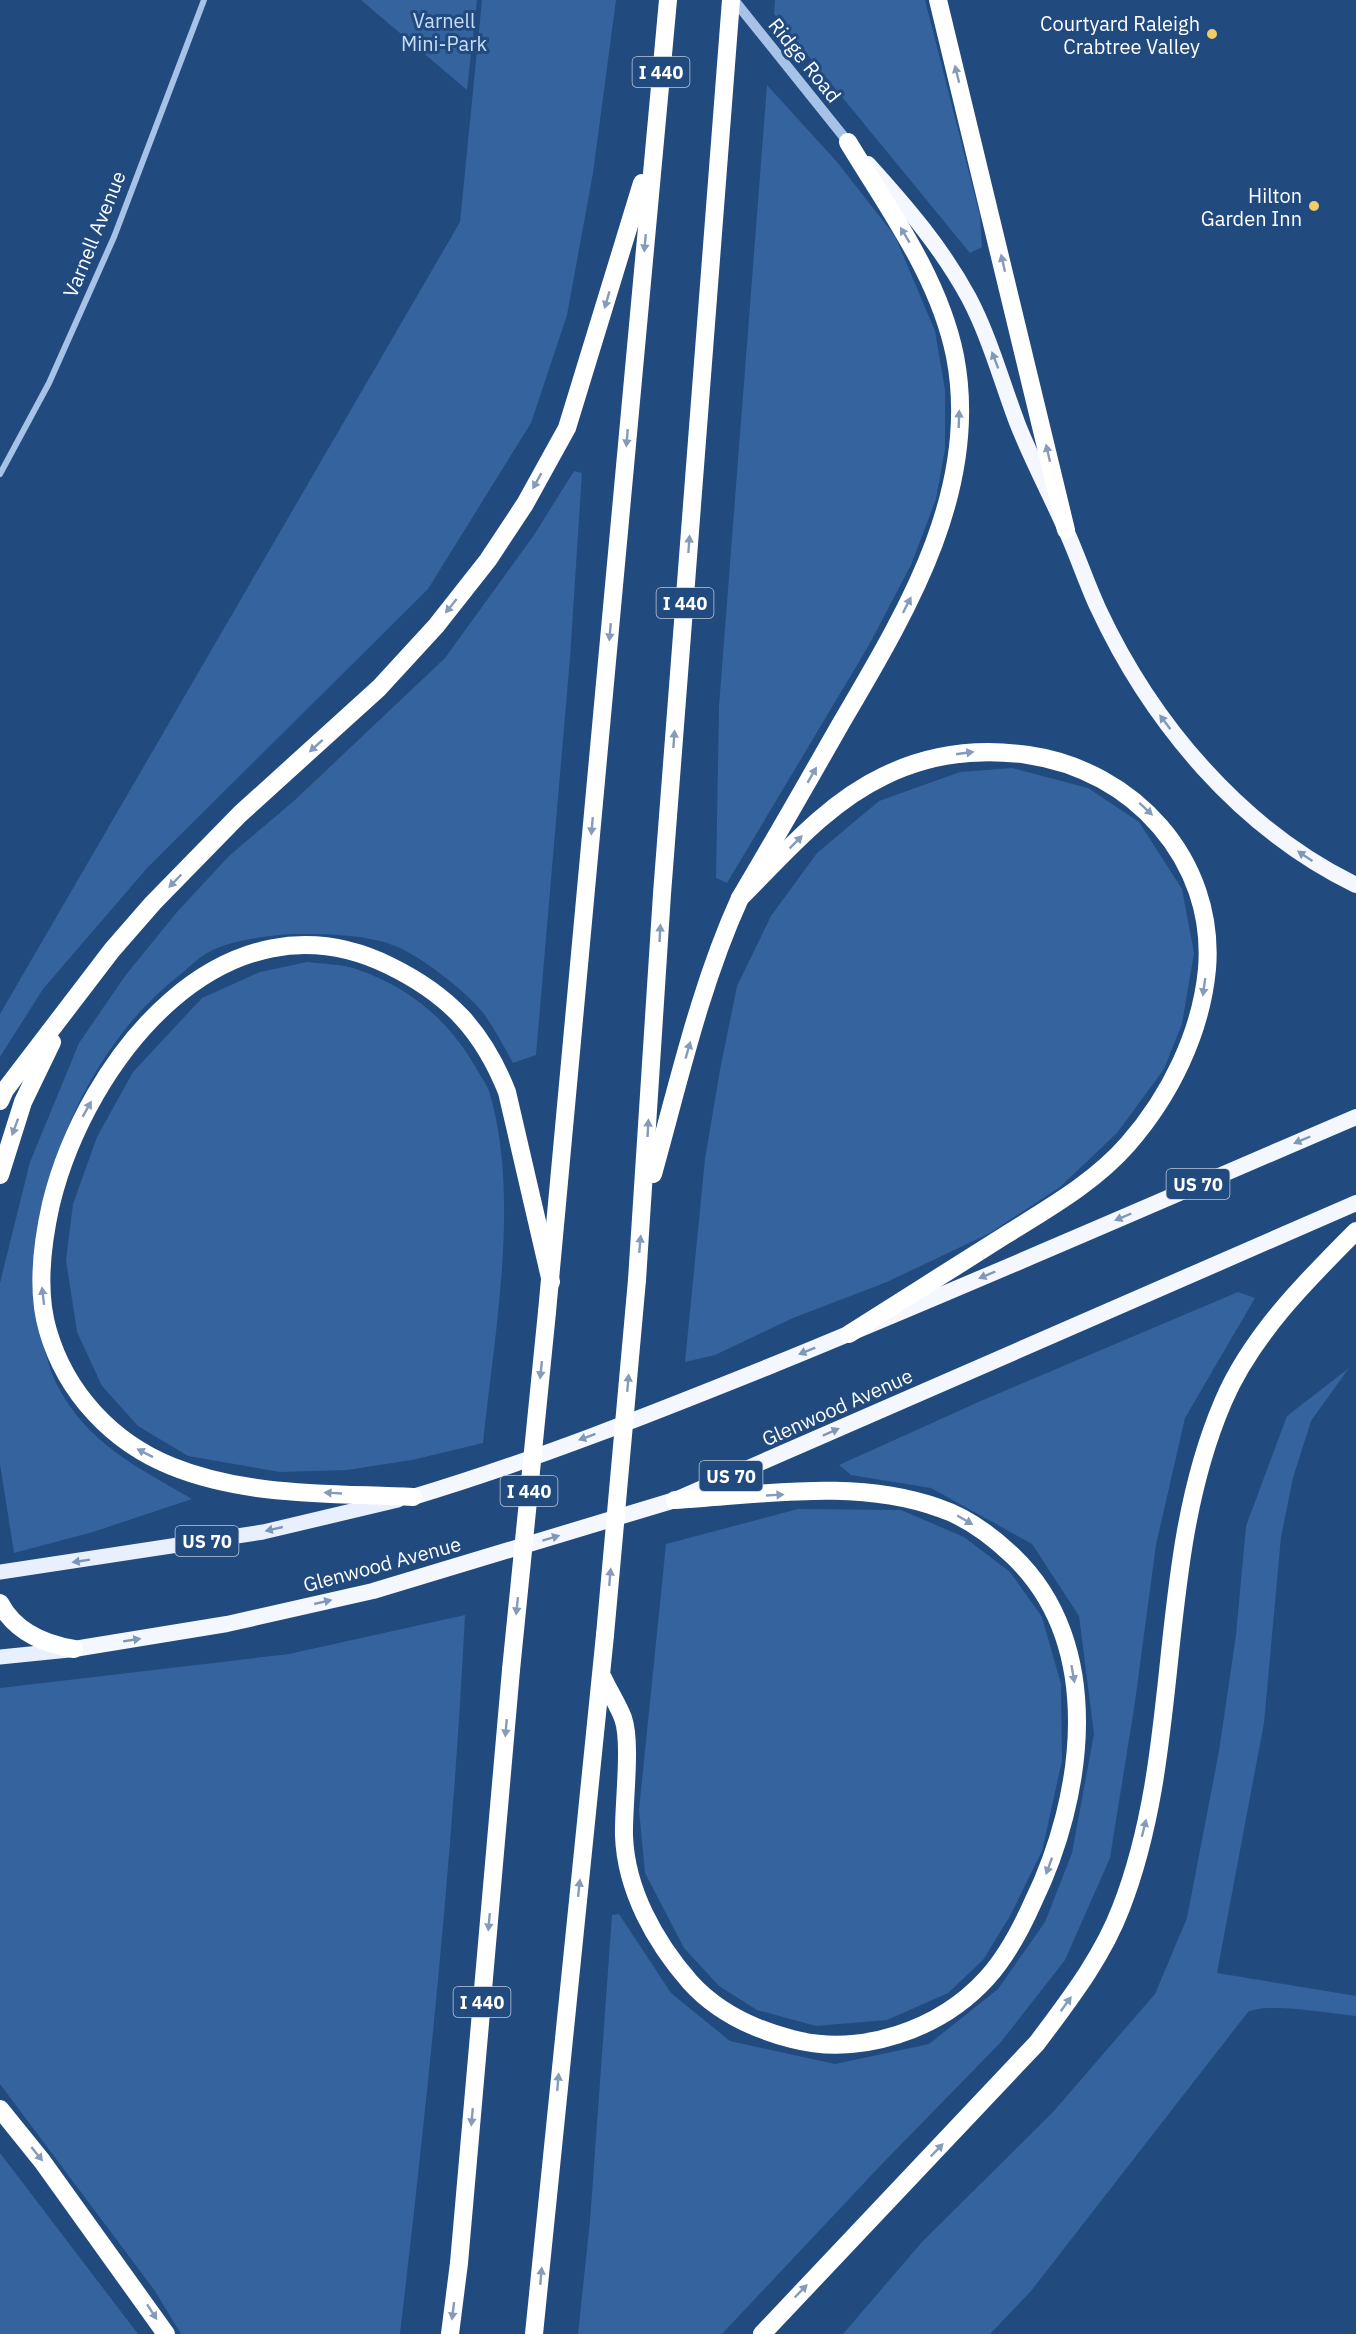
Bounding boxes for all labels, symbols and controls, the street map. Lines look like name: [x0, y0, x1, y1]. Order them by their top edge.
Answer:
park label: Varnell Mini-Park: [401, 7, 487, 57]
place label: Courtyard Raleigh Crabtree Valley: [1040, 10, 1200, 60]
street label: Ridge Road: [763, 12, 847, 108]
marker: Courtyard Raleigh Crabtree Valley: [1205, 27, 1219, 41]
road number: I 440: [632, 57, 690, 87]
one-way arrow: [951, 65, 961, 83]
street label: Varnell Avenue: [56, 167, 132, 301]
place label: Hilton Garden Inn: [1201, 182, 1302, 232]
marker: Hilton Garden Inn: [1307, 199, 1321, 213]
one-way arrow: [899, 227, 910, 243]
one-way arrow: [640, 234, 650, 253]
one-way arrow: [998, 254, 1008, 272]
one-way arrow: [602, 291, 611, 309]
one-way arrow: [990, 351, 1000, 369]
one-way arrow: [955, 409, 964, 428]
one-way arrow: [622, 428, 632, 447]
one-way arrow: [1043, 444, 1053, 462]
one-way arrow: [532, 473, 542, 490]
one-way arrow: [684, 535, 694, 554]
road number: I 440: [656, 588, 714, 618]
one-way arrow: [902, 596, 912, 613]
one-way arrow: [445, 598, 458, 614]
one-way arrow: [605, 622, 614, 641]
one-way arrow: [1159, 714, 1172, 730]
one-way arrow: [669, 729, 679, 748]
one-way arrow: [309, 739, 324, 752]
one-way arrow: [956, 748, 975, 757]
one-way arrow: [806, 767, 817, 783]
one-way arrow: [1138, 802, 1153, 816]
one-way arrow: [587, 817, 597, 836]
one-way arrow: [789, 835, 803, 849]
one-way arrow: [1297, 851, 1314, 862]
one-way arrow: [169, 873, 183, 887]
one-way arrow: [655, 924, 665, 943]
one-way arrow: [1200, 977, 1209, 996]
one-way arrow: [683, 1041, 693, 1059]
one-way arrow: [82, 1100, 92, 1117]
one-way arrow: [9, 1118, 19, 1136]
one-way arrow: [644, 1118, 653, 1137]
one-way arrow: [1294, 1135, 1311, 1144]
road number: US 70: [1166, 1169, 1230, 1199]
one-way arrow: [1114, 1212, 1132, 1222]
one-way arrow: [635, 1234, 645, 1253]
one-way arrow: [978, 1271, 996, 1280]
one-way arrow: [38, 1287, 48, 1306]
one-way arrow: [798, 1346, 816, 1356]
one-way arrow: [536, 1361, 546, 1380]
street label: Glenwood Avenue: [757, 1362, 917, 1452]
one-way arrow: [623, 1373, 633, 1392]
one-way arrow: [823, 1427, 841, 1437]
one-way arrow: [577, 1433, 595, 1443]
one-way arrow: [136, 1448, 153, 1457]
road number: US 70: [700, 1461, 762, 1491]
road number: I 440: [500, 1476, 558, 1506]
one-way arrow: [324, 1489, 343, 1498]
one-way arrow: [766, 1490, 785, 1499]
one-way arrow: [957, 1515, 973, 1526]
one-way arrow: [265, 1525, 283, 1535]
road number: US 70: [176, 1526, 238, 1556]
street label: Glenwood Avenue: [300, 1530, 464, 1598]
one-way arrow: [542, 1533, 560, 1542]
one-way arrow: [72, 1557, 91, 1566]
one-way arrow: [605, 1567, 615, 1586]
one-way arrow: [512, 1596, 522, 1615]
one-way arrow: [314, 1597, 332, 1607]
one-way arrow: [123, 1635, 142, 1644]
one-way arrow: [1069, 1665, 1078, 1684]
one-way arrow: [501, 1719, 511, 1738]
one-way arrow: [1140, 1819, 1150, 1837]
one-way arrow: [1044, 1857, 1054, 1875]
one-way arrow: [575, 1878, 584, 1897]
one-way arrow: [484, 1913, 494, 1932]
road number: I 440: [454, 1987, 510, 2017]
one-way arrow: [1060, 1997, 1072, 2013]
one-way arrow: [553, 2072, 563, 2091]
one-way arrow: [467, 2107, 477, 2126]
one-way arrow: [929, 2143, 943, 2157]
one-way arrow: [30, 2147, 42, 2162]
one-way arrow: [536, 2266, 545, 2285]
one-way arrow: [794, 2284, 808, 2298]
one-way arrow: [448, 2301, 458, 2320]
one-way arrow: [146, 2304, 157, 2320]

